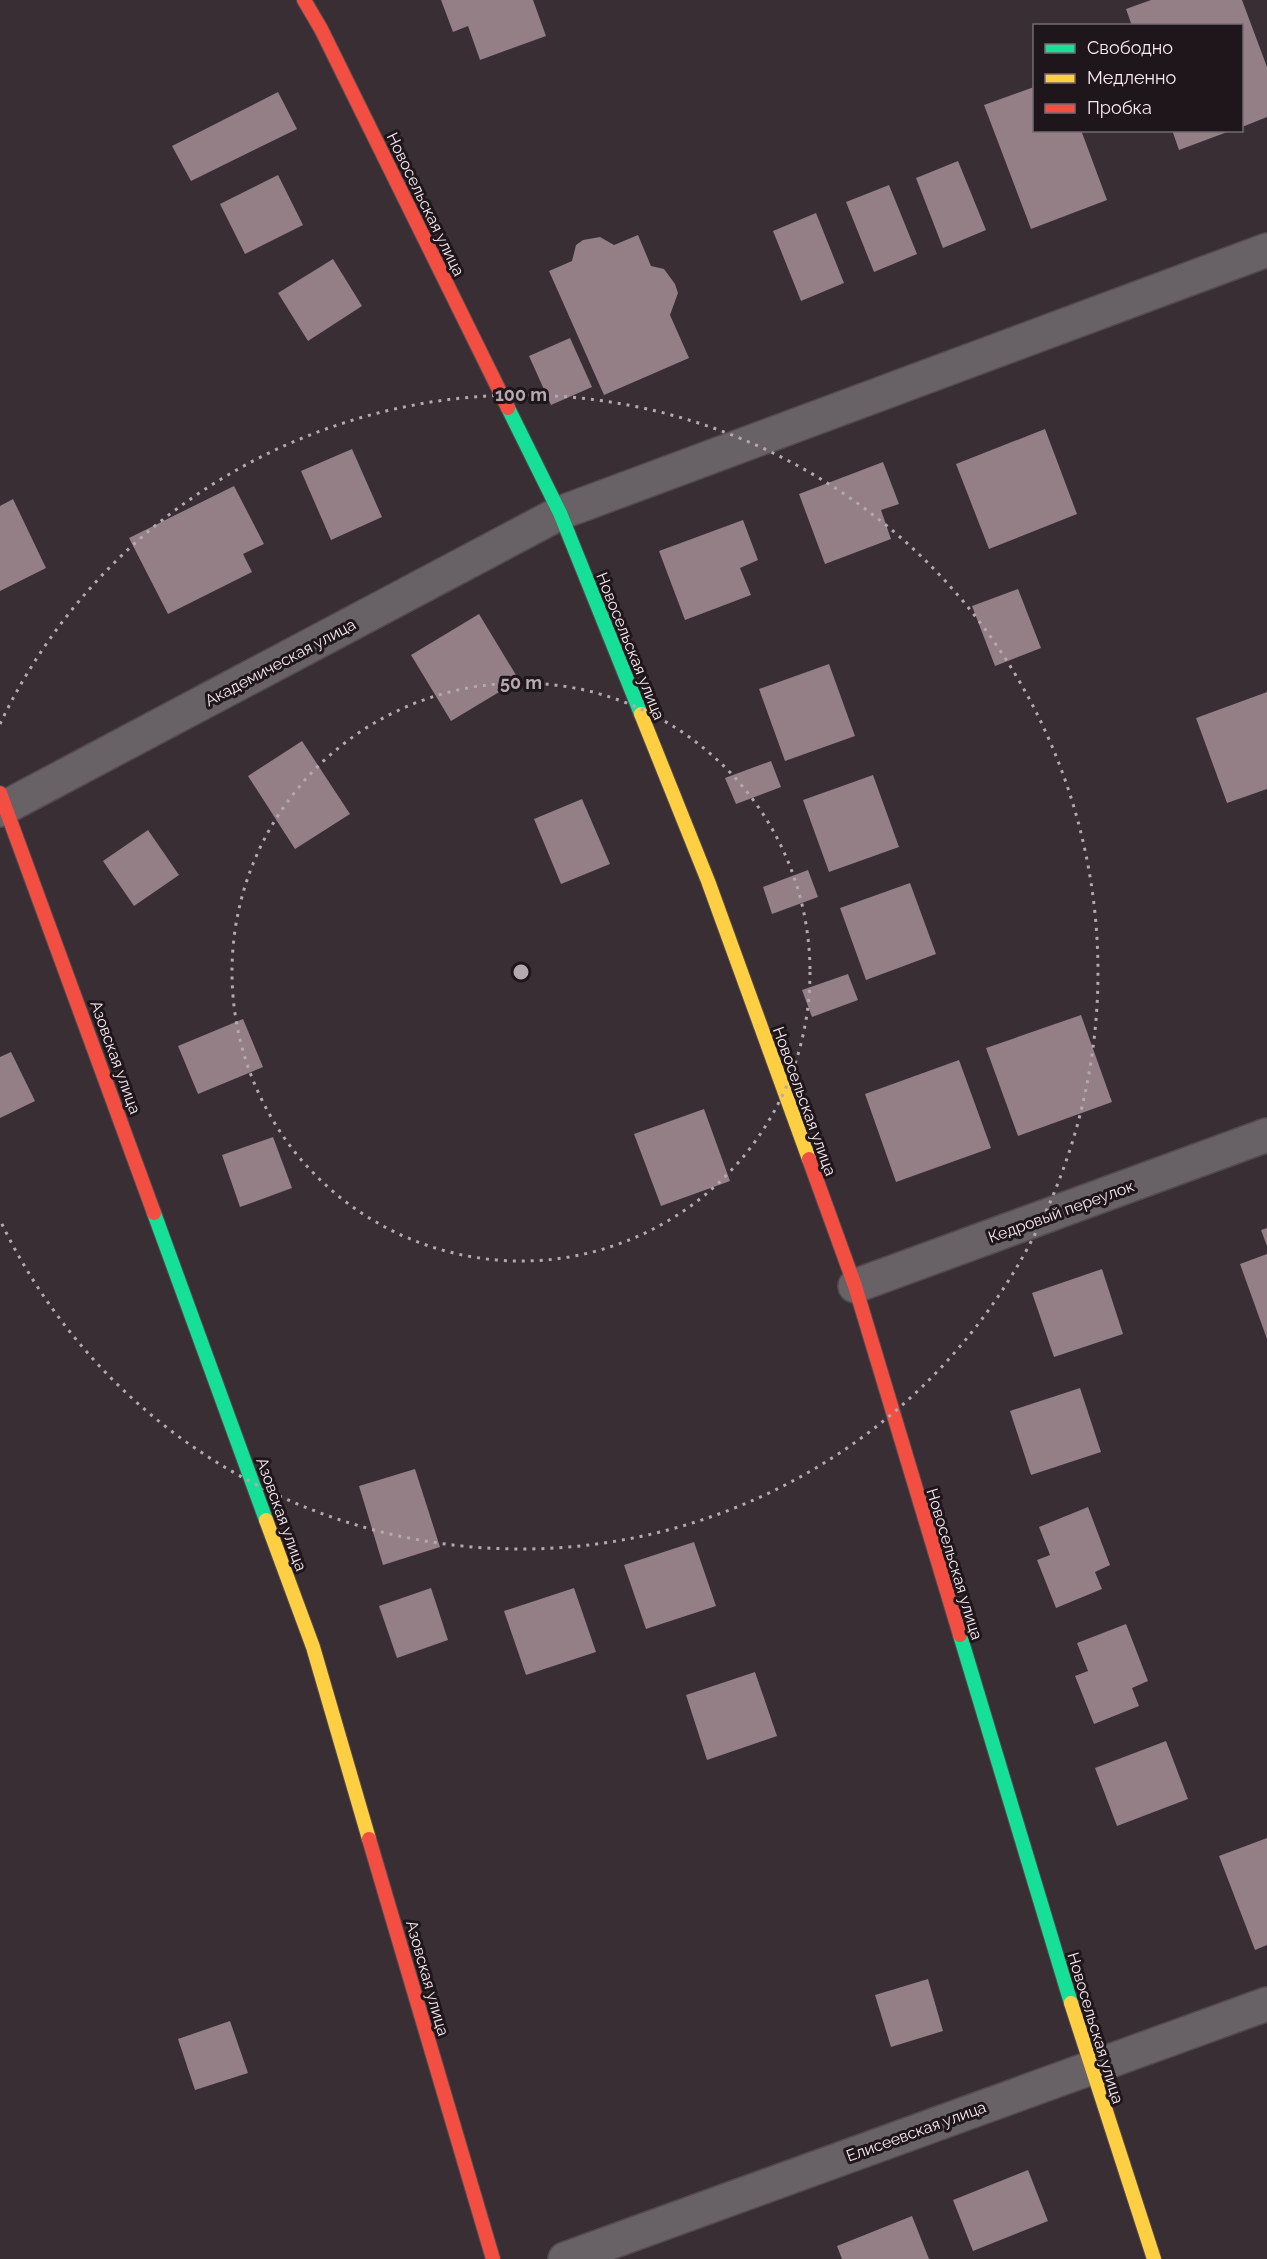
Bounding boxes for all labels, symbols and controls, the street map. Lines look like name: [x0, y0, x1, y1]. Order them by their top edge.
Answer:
legend: [1033, 24, 1243, 132]
text: Свободно: [1087, 37, 1173, 58]
text: Медленно: [1087, 67, 1176, 88]
text: Пробка: [1087, 97, 1152, 118]
street label: Новосельская улица: [383, 129, 469, 279]
text: 100 m: [495, 384, 547, 405]
street label: Новосельская улица: [592, 570, 669, 723]
street label: Академическая улица: [202, 615, 359, 710]
text: 50 m: [500, 672, 542, 693]
centre of rings: [511, 962, 531, 982]
street label: Азовская улица: [86, 998, 145, 1116]
street label: Новосельская улица: [769, 1024, 840, 1178]
street label: Кедровый переулок: [986, 1176, 1137, 1247]
street label: Азовская улица: [252, 1455, 311, 1573]
street label: Новосельская улица: [922, 1486, 987, 1642]
street label: Азовская улица: [402, 1918, 453, 2038]
street label: Новосельская улица: [1063, 1950, 1128, 2106]
street label: Елисеевская улица: [844, 2097, 989, 2166]

